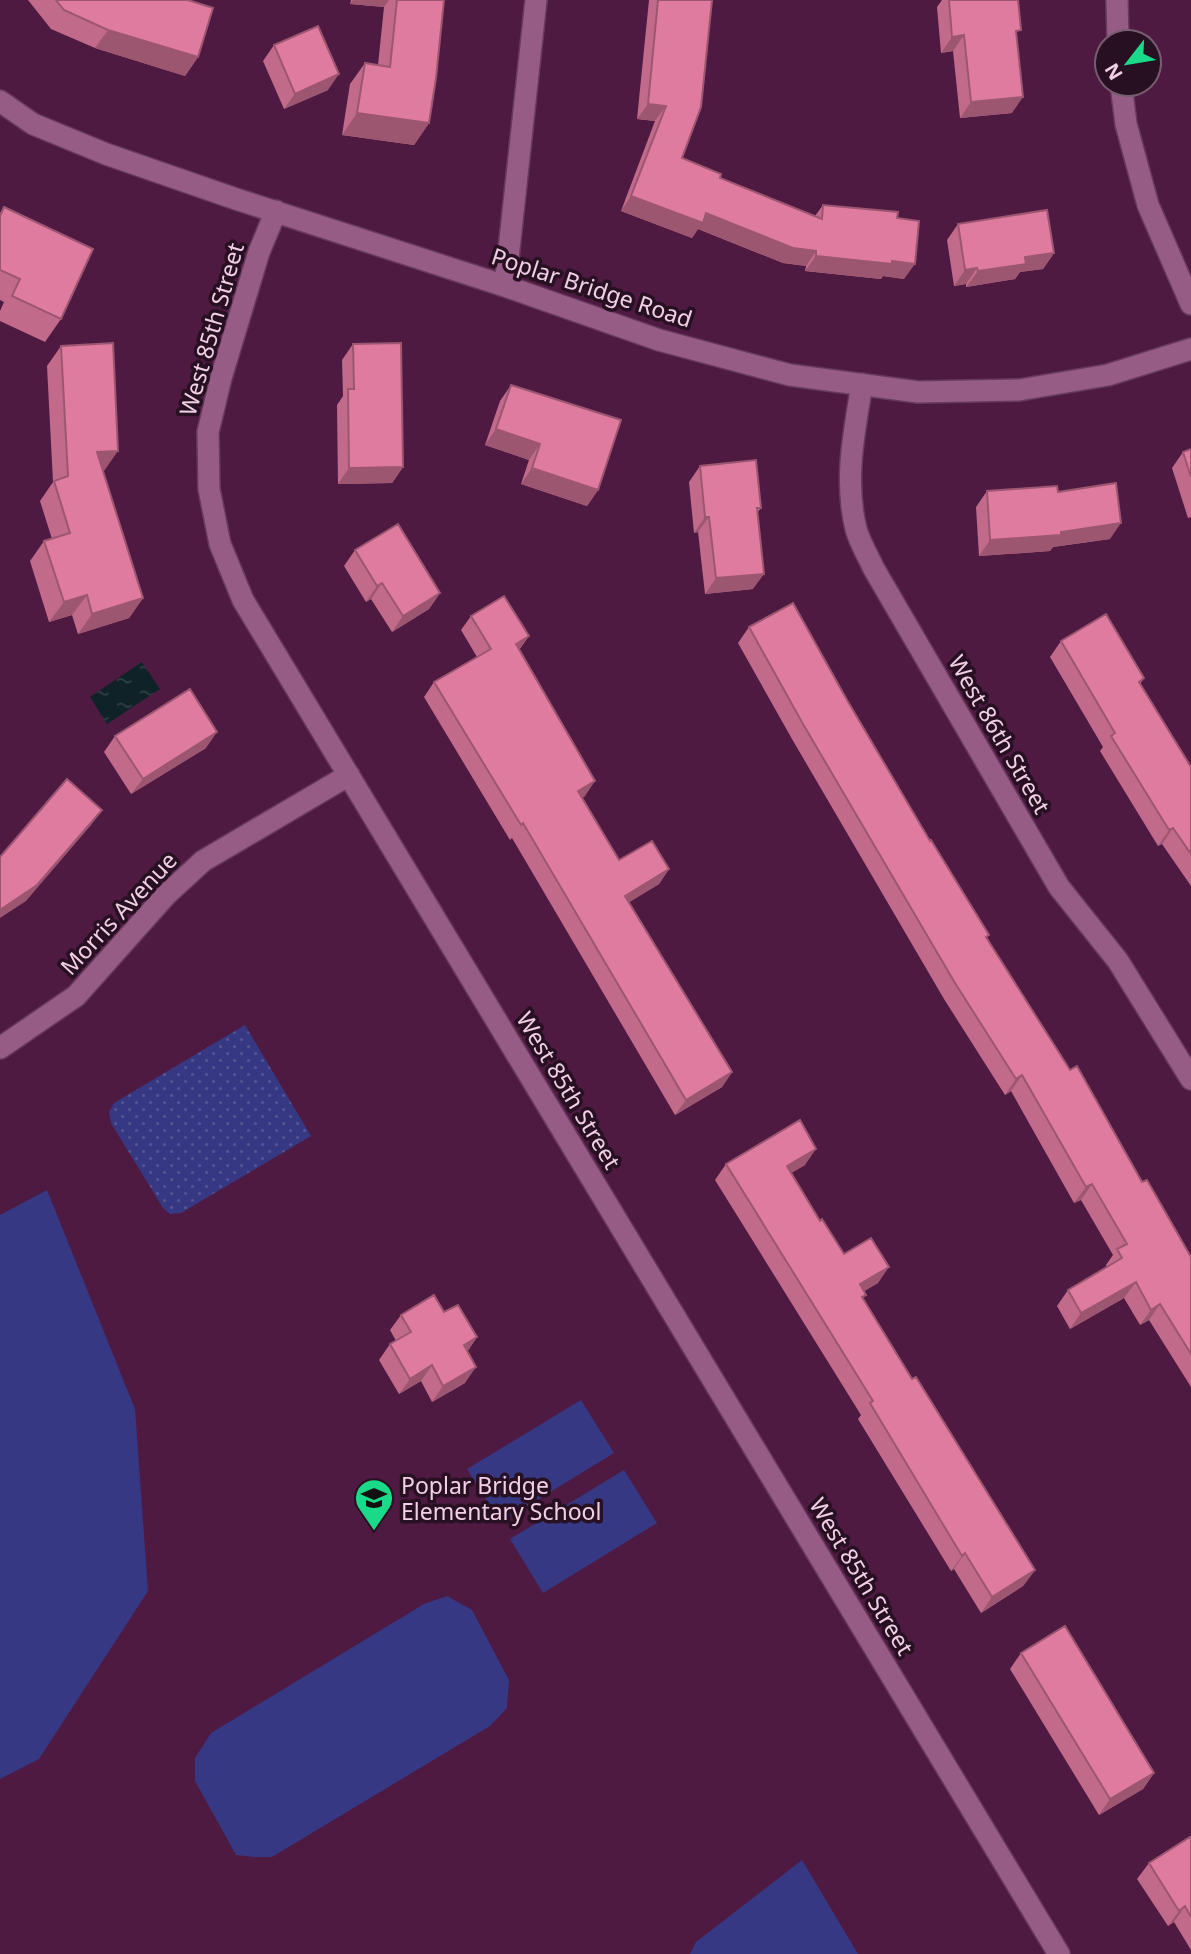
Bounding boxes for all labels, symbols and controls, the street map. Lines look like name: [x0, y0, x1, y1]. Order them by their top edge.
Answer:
north arrow: [1093, 28, 1163, 98]
text: N: [1098, 58, 1129, 85]
street label: West 85th Street: [171, 239, 251, 419]
street label: Poplar Bridge Road: [488, 239, 696, 335]
street label: West 86th Street: [942, 649, 1058, 819]
street label: Morris Avenue: [53, 845, 183, 981]
street label: West 85th Street: [509, 1005, 629, 1175]
place label: Poplar Bridge Elementary School: [401, 1469, 601, 1527]
school or university icon: Poplar Bridge Elementary School: [353, 1477, 395, 1532]
street label: West 85th Street: [802, 1491, 922, 1661]

